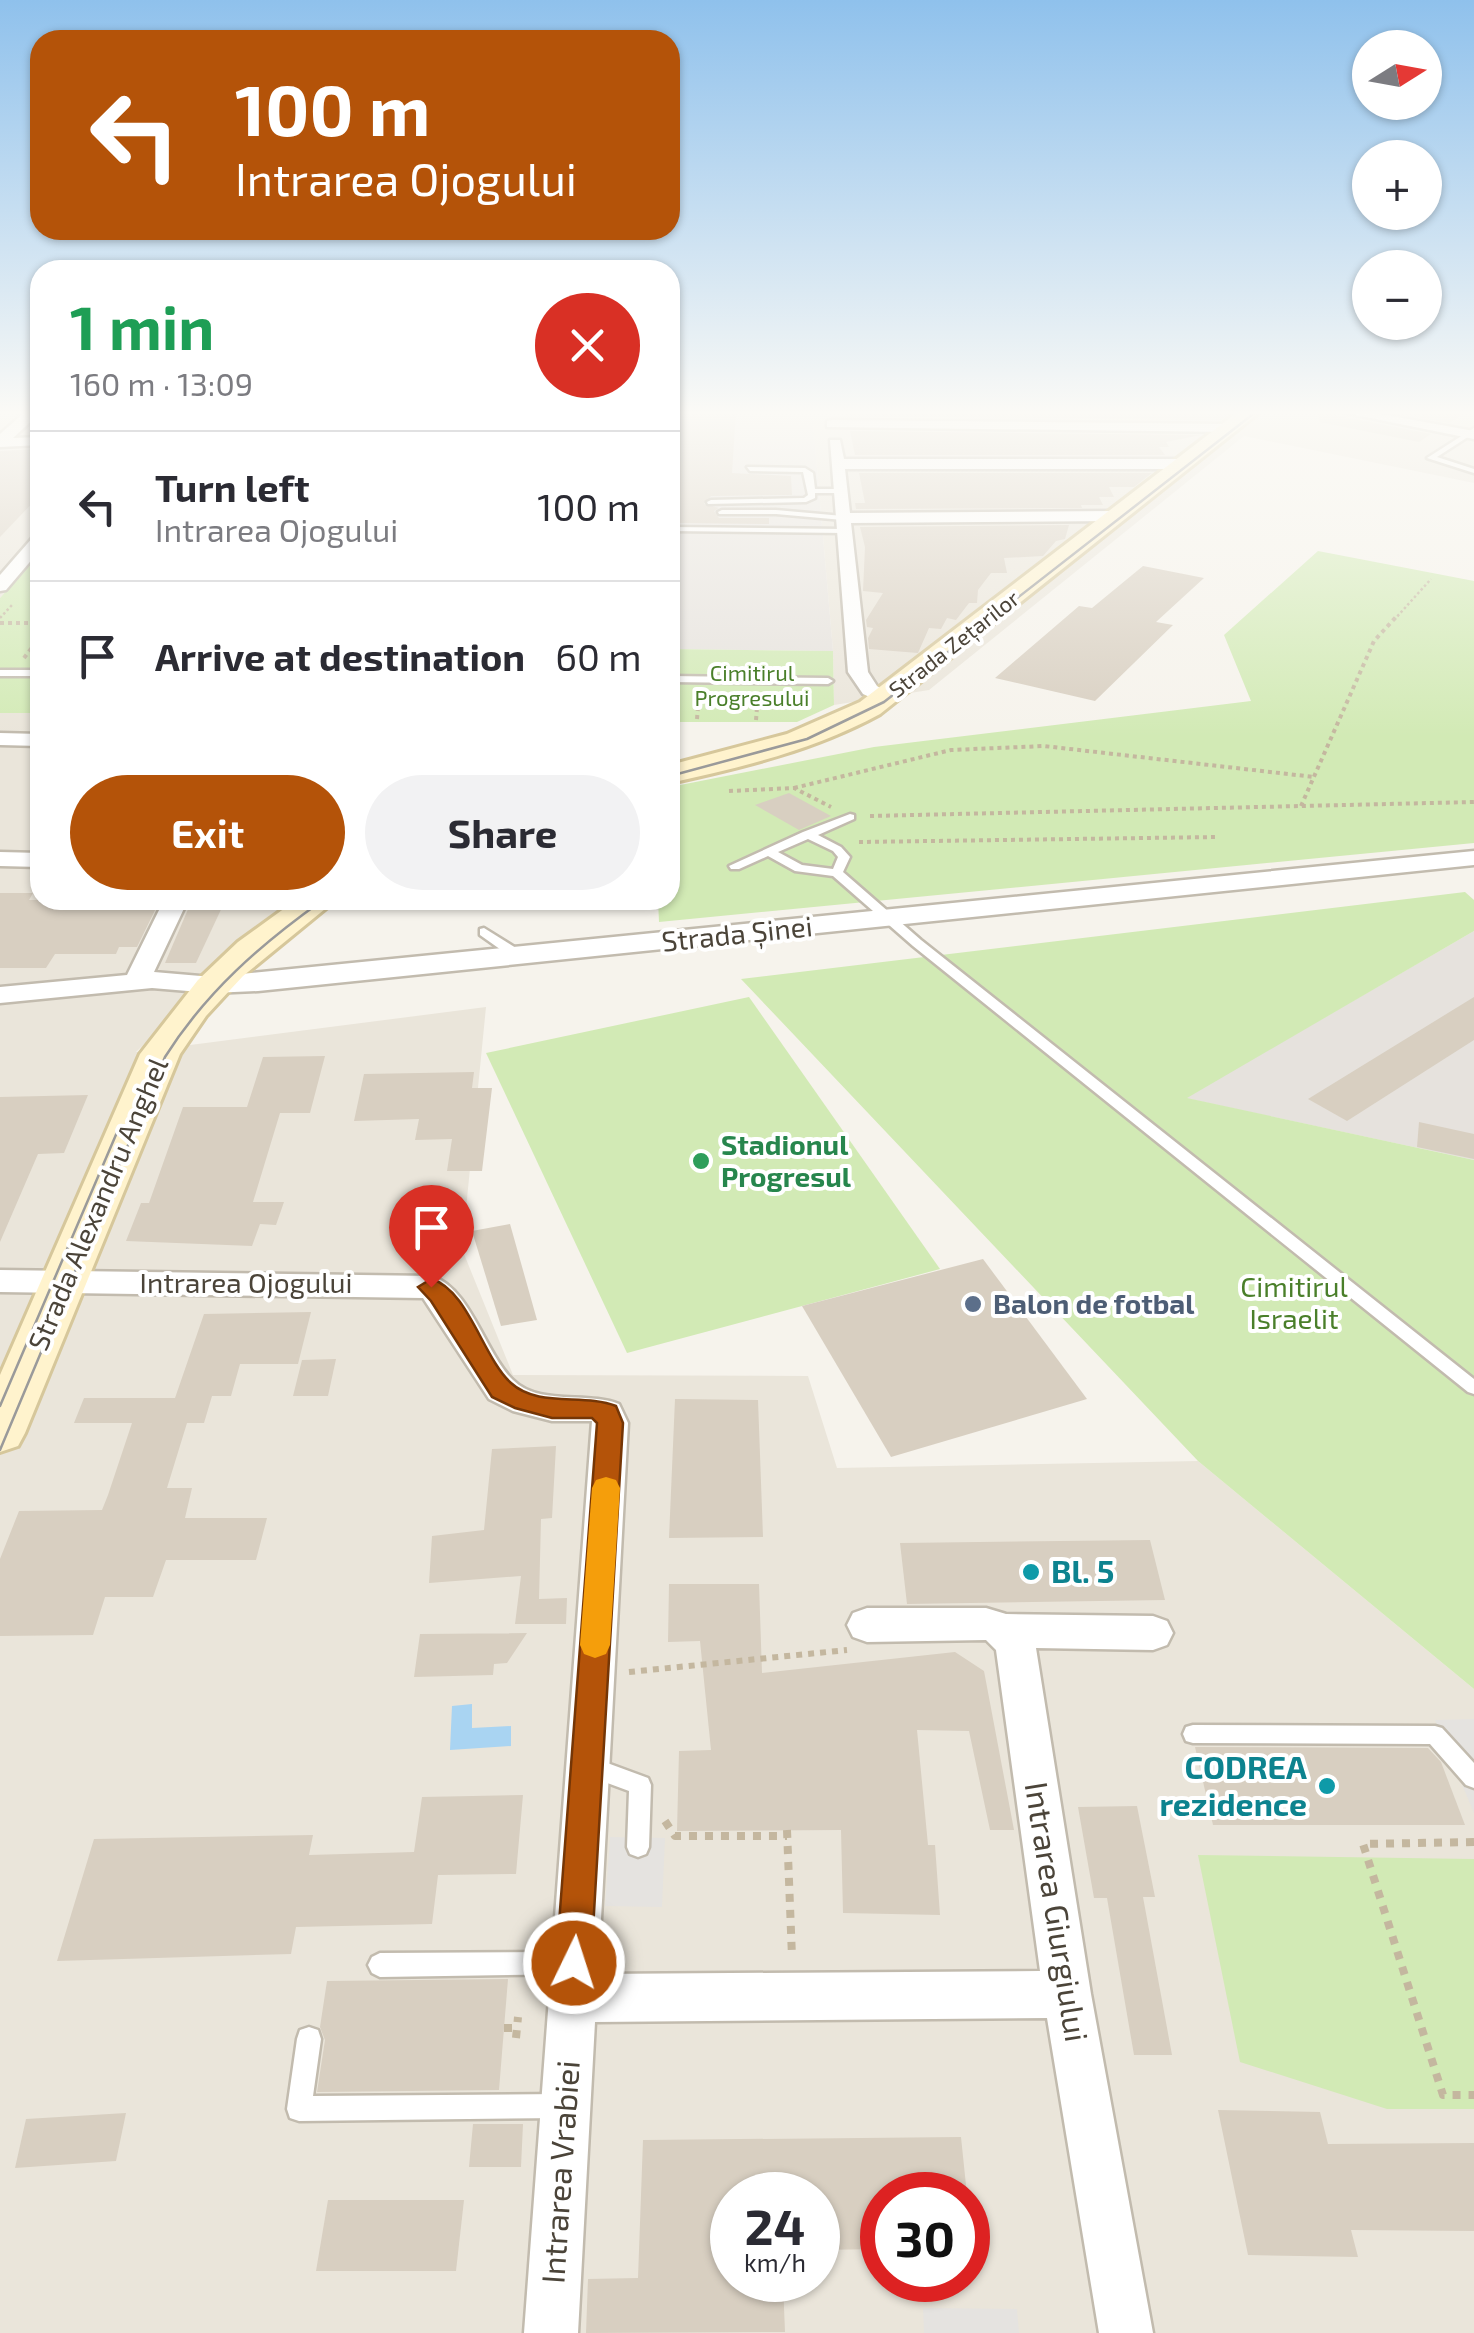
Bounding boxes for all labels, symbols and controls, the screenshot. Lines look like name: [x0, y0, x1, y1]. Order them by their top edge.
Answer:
north arrow: [1352, 30, 1442, 120]
map controls: [1352, 30, 1442, 340]
text: 100 m: [235, 66, 430, 150]
icon: left: [70, 70, 200, 200]
button: +: [1352, 140, 1442, 230]
text: Intrarea Ojogului: [235, 151, 577, 205]
button: −: [1352, 250, 1442, 340]
text: 1 min: [70, 290, 214, 362]
button: close: [535, 293, 640, 398]
text: 160 m · 13:09: [70, 364, 253, 402]
text: Turn left: [155, 464, 310, 510]
icon: left: [70, 479, 125, 534]
text: 100 m: [537, 483, 640, 529]
text: Intrarea Ojogului: [155, 510, 398, 548]
street label: Strada Zețarilor: [883, 584, 1025, 704]
icon: arrive: [70, 629, 125, 684]
text: Arrive at destination: [155, 633, 525, 679]
text: 60 m: [555, 633, 642, 679]
park label: Cimitirul Progresului: [695, 659, 809, 710]
button: Exit: [70, 775, 345, 890]
button: Share: [365, 775, 640, 890]
street label: Strada Șinei: [660, 908, 814, 960]
street label: Strada Alexandru Anghel: [20, 1051, 174, 1355]
place label: Stadionul Progresul: [721, 1127, 852, 1193]
marker: Stadionul Progresul: [690, 1150, 712, 1172]
pin: [389, 1185, 474, 1288]
icon: arrive: [404, 1200, 459, 1255]
street label: Intrarea Ojogului: [140, 1265, 352, 1299]
park label: Cimitirul Israelit: [1240, 1269, 1348, 1335]
place label: Balon de fotbal: [993, 1286, 1195, 1320]
marker: Balon de fotbal: [962, 1293, 984, 1315]
place label: Bl. 5: [1051, 1551, 1114, 1589]
marker: Bl. 5: [1020, 1561, 1042, 1583]
place label: CODREA rezidence: [1159, 1747, 1307, 1822]
marker: CODREA rezidence: [1316, 1775, 1338, 1797]
street label: Intrarea Giurgiului: [1019, 1779, 1097, 2044]
position arrow: [522, 1911, 626, 2015]
street label: Intrarea Vrabiei: [532, 2059, 586, 2285]
speed limit sign: 30: [860, 2172, 990, 2302]
text: 24: [745, 2195, 805, 2255]
text: km/h: [744, 2247, 806, 2277]

